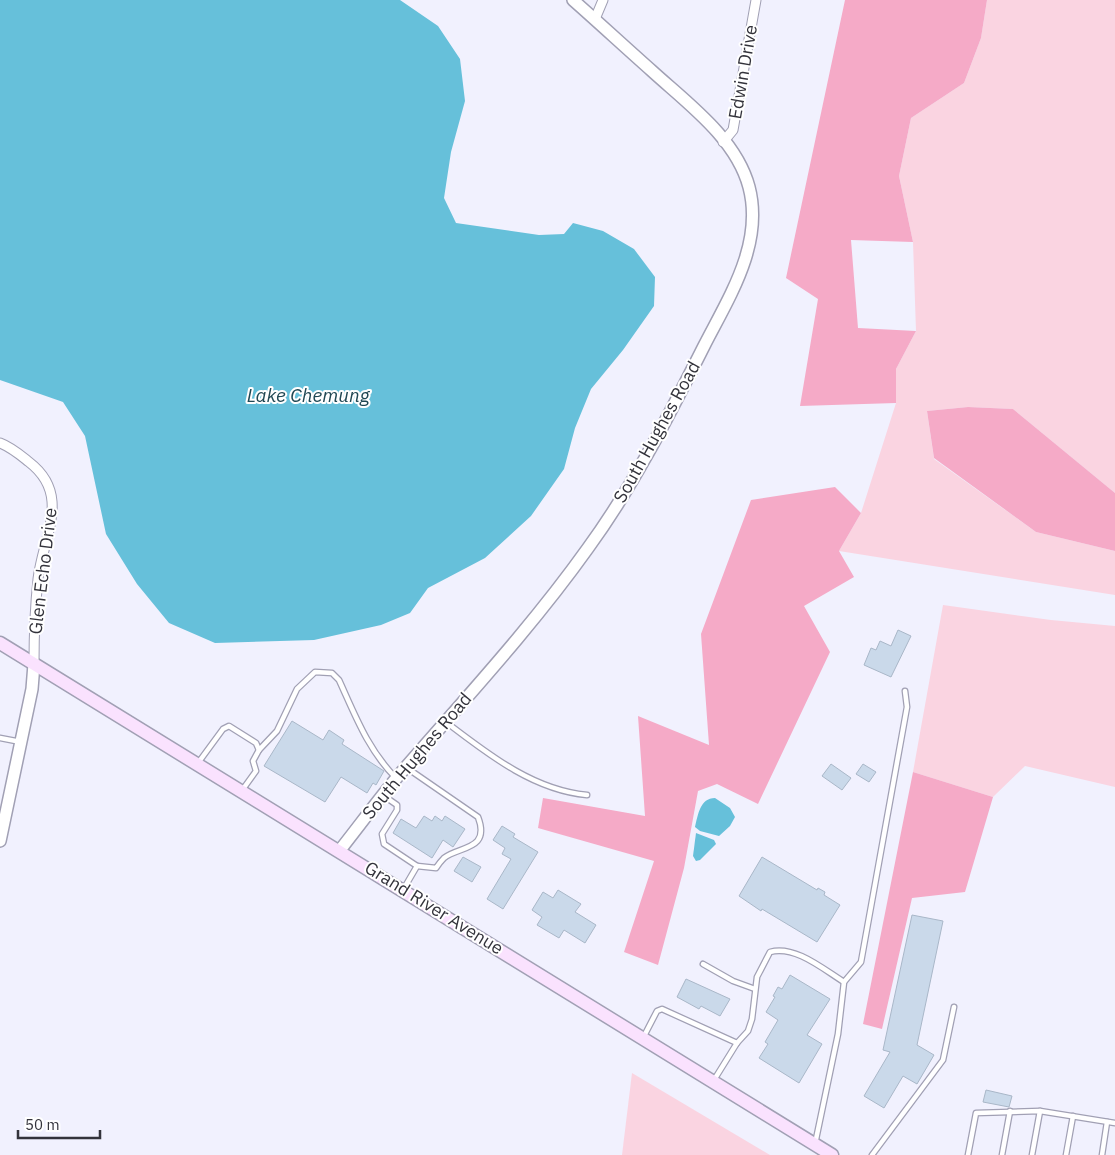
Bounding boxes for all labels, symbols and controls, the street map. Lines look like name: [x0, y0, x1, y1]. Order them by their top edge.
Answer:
street label: Edwin Drive: [723, 23, 762, 121]
street label: South Hughes Road: [608, 357, 705, 507]
water label: Lake Chemung: [247, 383, 371, 407]
street label: Glen Echo Drive: [23, 506, 62, 636]
street label: South Hughes Road: [357, 688, 476, 824]
street label: Grand River Avenue: [361, 856, 508, 960]
scale bar: [18, 1108, 100, 1140]
text: 50 m: [25, 1115, 60, 1134]

